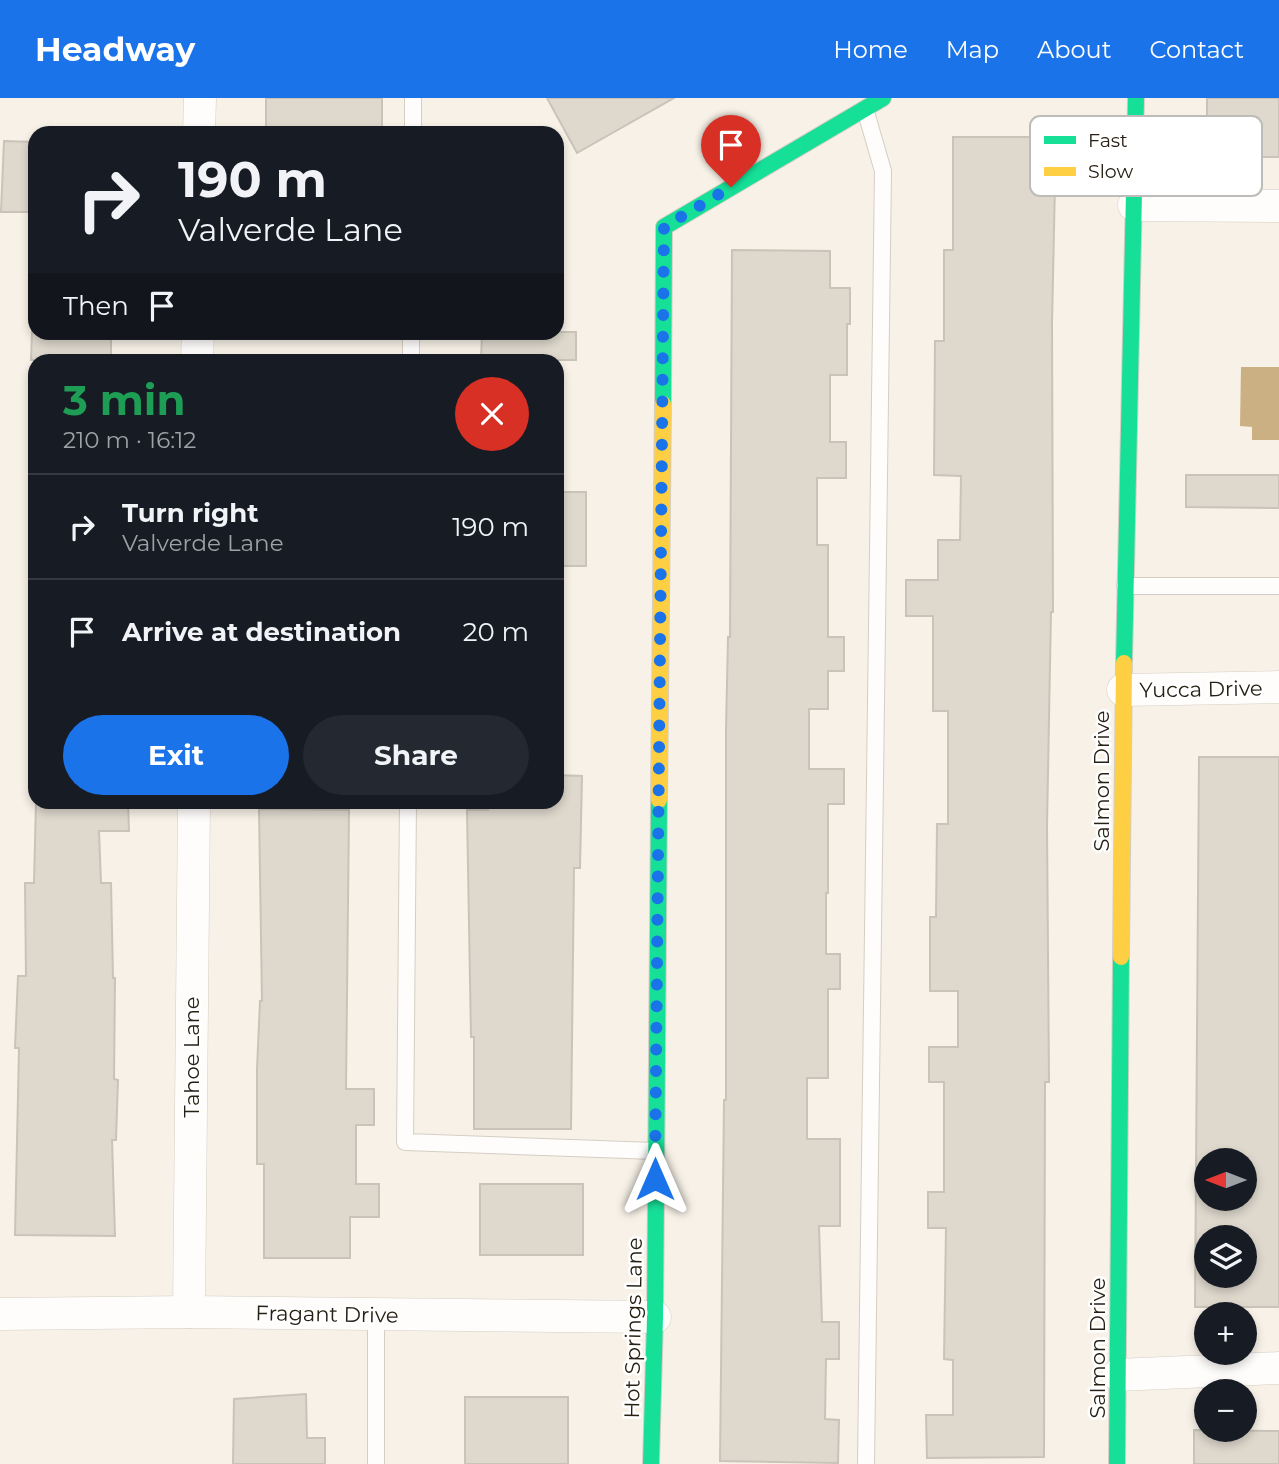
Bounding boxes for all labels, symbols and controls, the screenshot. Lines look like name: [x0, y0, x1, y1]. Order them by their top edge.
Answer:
text: Headway: [35, 29, 195, 69]
text: Home: [833, 35, 908, 64]
text: Map: [946, 35, 999, 64]
text: About: [1037, 35, 1111, 64]
text: Contact: [1149, 35, 1244, 64]
pin: [701, 115, 761, 187]
legend: [1030, 116, 1262, 196]
icon: arrive: [712, 126, 750, 164]
text: Fast: [1088, 129, 1128, 152]
text: 190 m: [178, 150, 327, 209]
icon: right: [63, 154, 154, 245]
text: Slow: [1088, 160, 1133, 183]
text: Valverde Lane: [178, 210, 403, 249]
icon: arrive: [143, 287, 181, 325]
text: Then: [63, 290, 129, 322]
text: 3 min: [63, 374, 185, 426]
button: close: [455, 377, 529, 451]
text: 210 m · 16:12: [63, 426, 196, 454]
text: Turn right: [122, 497, 258, 529]
icon: right: [63, 508, 101, 546]
text: 190 m: [452, 511, 529, 543]
text: Valverde Lane: [122, 529, 284, 557]
icon: arrive: [63, 613, 101, 651]
text: Arrive at destination: [122, 616, 401, 648]
text: 20 m: [463, 616, 529, 648]
street label: Yucca Drive: [1139, 675, 1263, 703]
street label: Salmon Drive: [1089, 710, 1114, 852]
button: Exit: [63, 715, 289, 795]
button: Share: [303, 715, 529, 795]
street label: Tahoe Lane: [179, 996, 204, 1118]
position arrow: [618, 1142, 692, 1216]
north arrow: [1194, 1148, 1256, 1211]
map controls: [1194, 1148, 1257, 1442]
button: layers: [1194, 1225, 1257, 1288]
street label: Hot Springs Lane: [619, 1237, 647, 1419]
street label: Salmon Drive: [1085, 1277, 1110, 1419]
street label: Fragant Drive: [255, 1300, 399, 1328]
button: +: [1194, 1302, 1257, 1365]
button: −: [1194, 1379, 1257, 1442]

